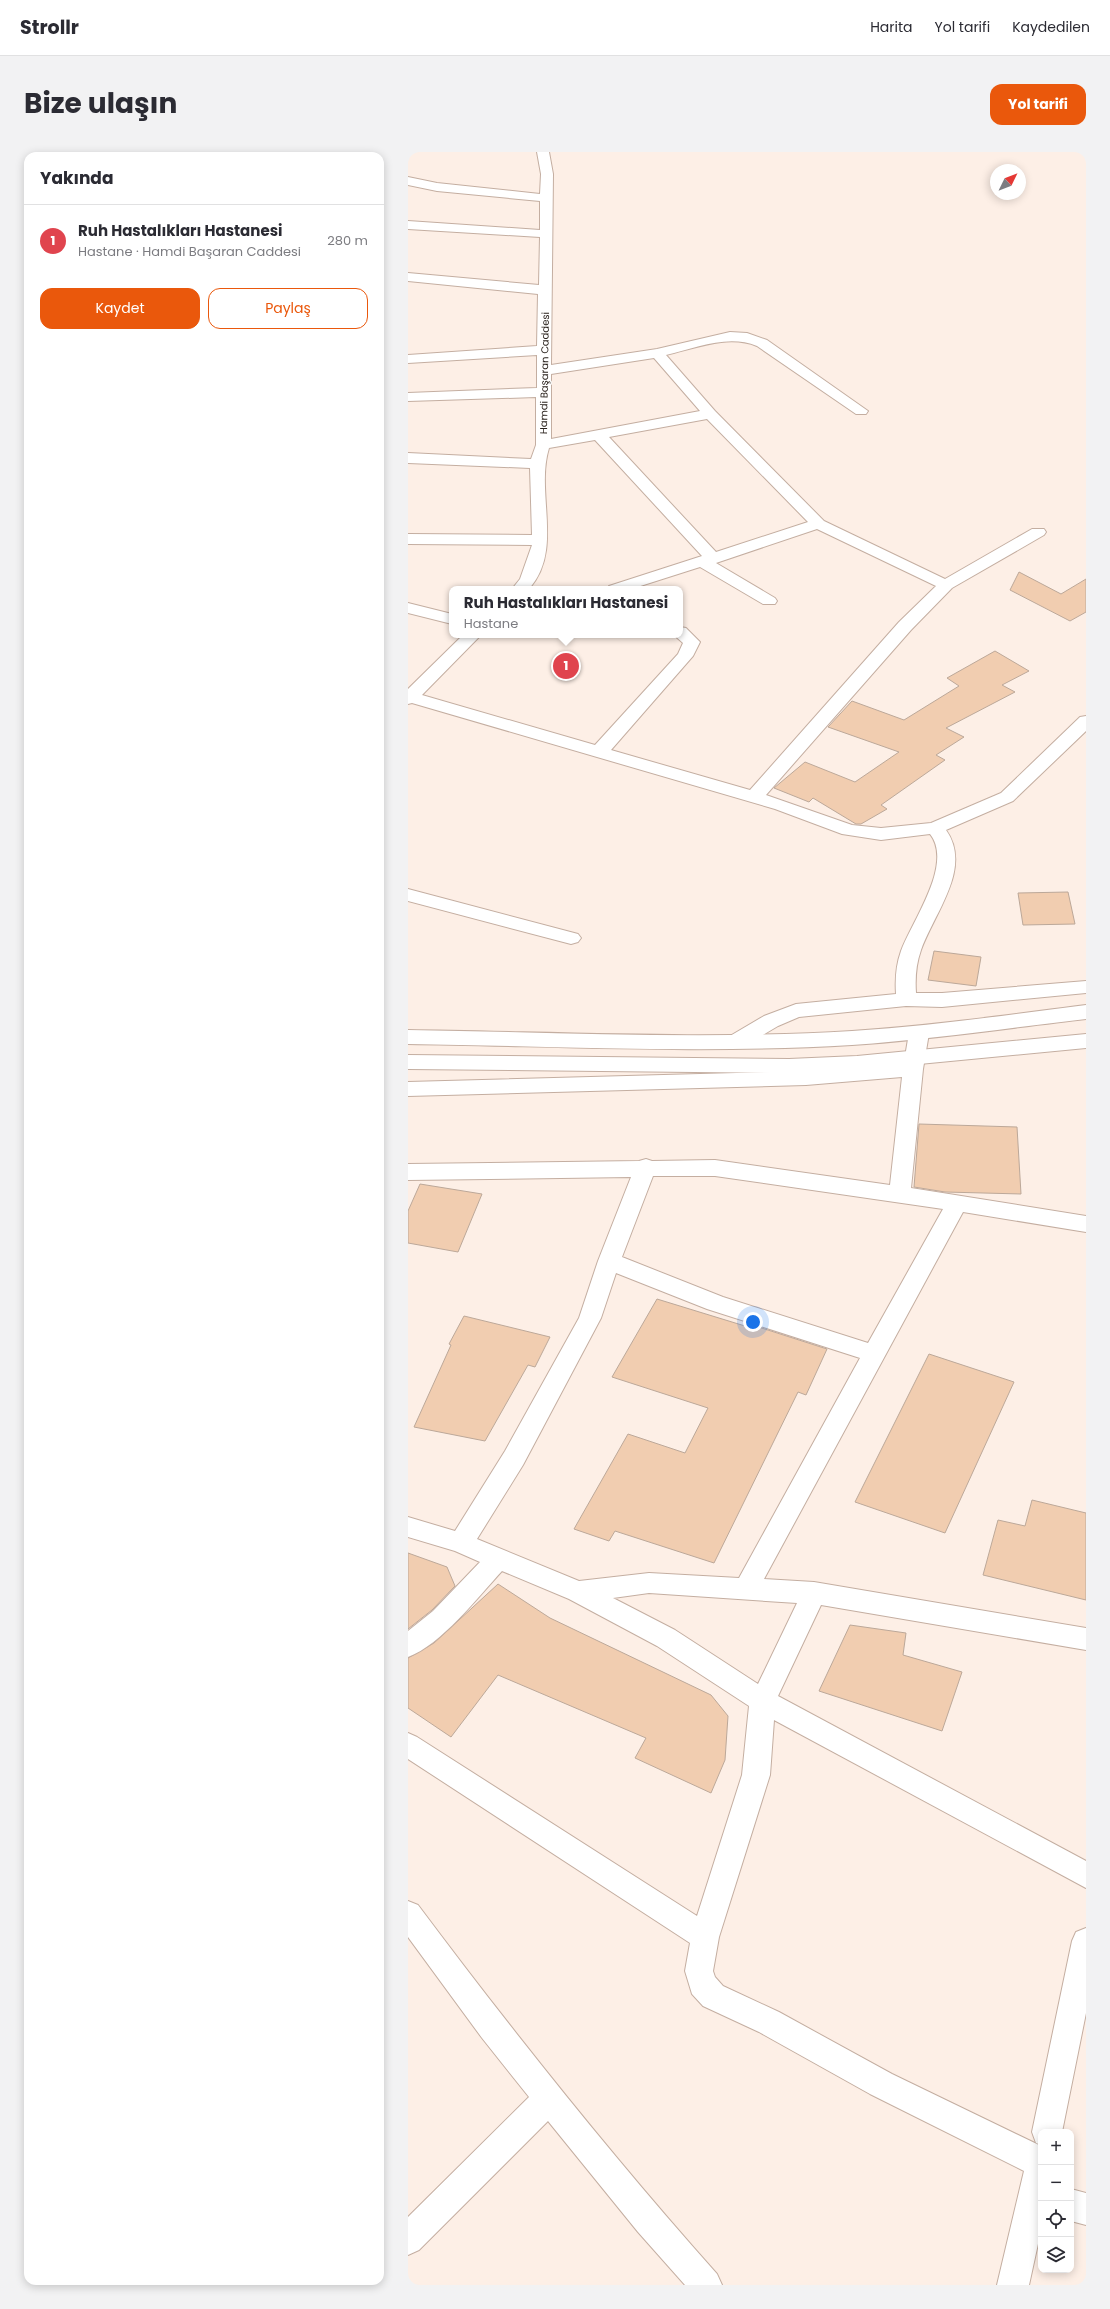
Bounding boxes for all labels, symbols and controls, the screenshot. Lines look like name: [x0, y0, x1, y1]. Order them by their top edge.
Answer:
text: Strollr: [20, 14, 79, 41]
text: Harita: [870, 17, 913, 37]
text: Yol tarifi: [935, 17, 990, 37]
text: Kaydedilen: [1012, 17, 1090, 37]
text: Bize ulaşın: [24, 84, 177, 123]
button: Yol tarifi: [990, 84, 1086, 125]
north arrow: [990, 164, 1026, 200]
text: Yakında: [40, 166, 113, 190]
text: Ruh Hastalıkları Hastanesi: [78, 220, 282, 241]
text: 1: [51, 231, 55, 250]
text: 280 m: [327, 231, 368, 250]
text: Hastane · Hamdi Başaran Caddesi: [78, 242, 301, 261]
button: Kaydet: [40, 288, 200, 329]
button: Paylaş: [208, 288, 368, 329]
street label: Hamdi Başaran Caddesi: [536, 312, 553, 434]
popup: [449, 586, 683, 638]
text: Ruh Hastalıkları Hastanesi: [464, 592, 668, 613]
text: Hastane: [464, 614, 518, 633]
pin: 1: [553, 651, 579, 681]
your location: [743, 1312, 763, 1332]
map controls: [1038, 2129, 1074, 2273]
button: +: [1038, 2129, 1074, 2165]
button: −: [1038, 2165, 1074, 2201]
button: locate: [1038, 2201, 1074, 2237]
button: layers: [1038, 2237, 1074, 2273]

